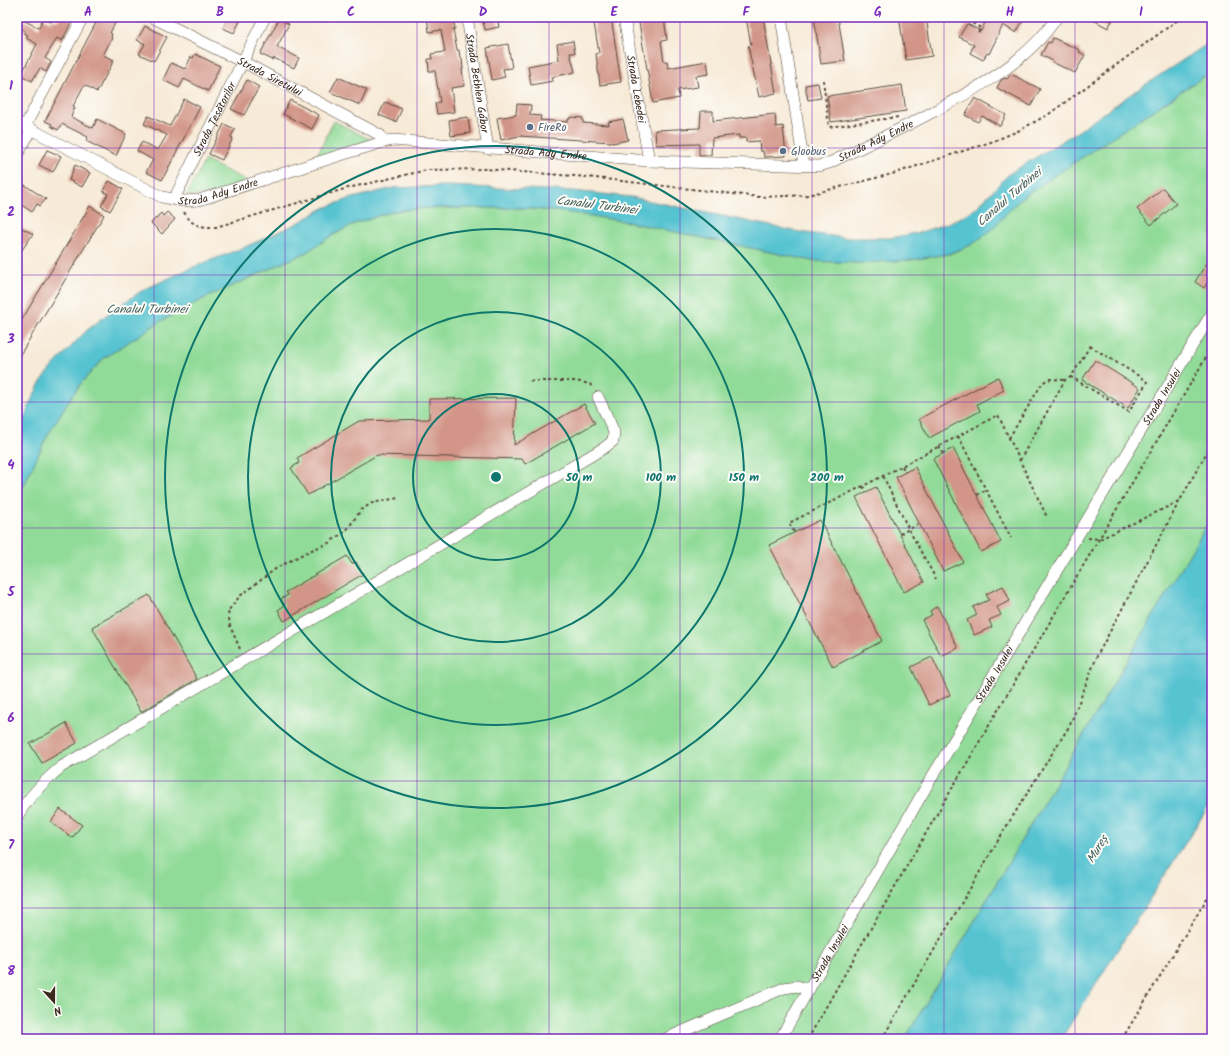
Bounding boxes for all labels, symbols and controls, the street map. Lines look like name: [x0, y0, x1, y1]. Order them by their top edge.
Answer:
text: A: [84, 2, 92, 23]
text: B: [216, 2, 224, 23]
text: C: [347, 2, 355, 23]
text: D: [479, 2, 488, 23]
text: E: [610, 2, 618, 23]
text: F: [742, 2, 750, 23]
text: G: [874, 2, 882, 23]
text: H: [1006, 2, 1015, 23]
text: I: [1139, 2, 1143, 23]
street label: Strada Bethlen Gábor: [460, 32, 494, 136]
street label: Strada Siretului: [234, 53, 306, 102]
street label: Strada Lebedei: [621, 54, 650, 125]
text: 1: [9, 76, 13, 97]
street label: Strada Țesătorilor: [189, 78, 242, 160]
street label: Strada Ady Endre: [835, 115, 917, 167]
place label: FireRo: [538, 119, 566, 137]
marker: FireRo: [525, 122, 535, 132]
street label: Strada Ady Endre: [504, 141, 587, 166]
place label: Gloobus: [791, 143, 826, 161]
marker: Gloobus: [778, 146, 788, 156]
water label: Canalul Turbinei: [972, 161, 1049, 231]
street label: Strada Ady Endre: [176, 174, 261, 211]
water label: Canalul Turbinei: [555, 191, 642, 220]
text: 2: [7, 202, 15, 223]
water label: Canalul Turbinei: [106, 300, 191, 319]
text: 3: [6, 329, 15, 350]
street label: Strada Insulei: [1138, 365, 1187, 429]
text: 4: [7, 455, 15, 476]
text: 50 m: [565, 468, 593, 487]
text: 100 m: [646, 468, 676, 487]
text: 150 m: [729, 468, 759, 487]
text: 200 m: [810, 468, 844, 487]
centre of rings: [489, 470, 503, 484]
text: 5: [7, 582, 16, 603]
street label: Strada Insulei: [971, 642, 1019, 707]
text: 6: [7, 708, 15, 729]
water label: Mureș: [1082, 830, 1114, 867]
text: 7: [8, 835, 15, 856]
street label: Strada Insulei: [807, 922, 854, 986]
text: 8: [7, 961, 15, 982]
north arrow: [34, 982, 74, 1022]
text: N: [51, 1001, 64, 1020]

